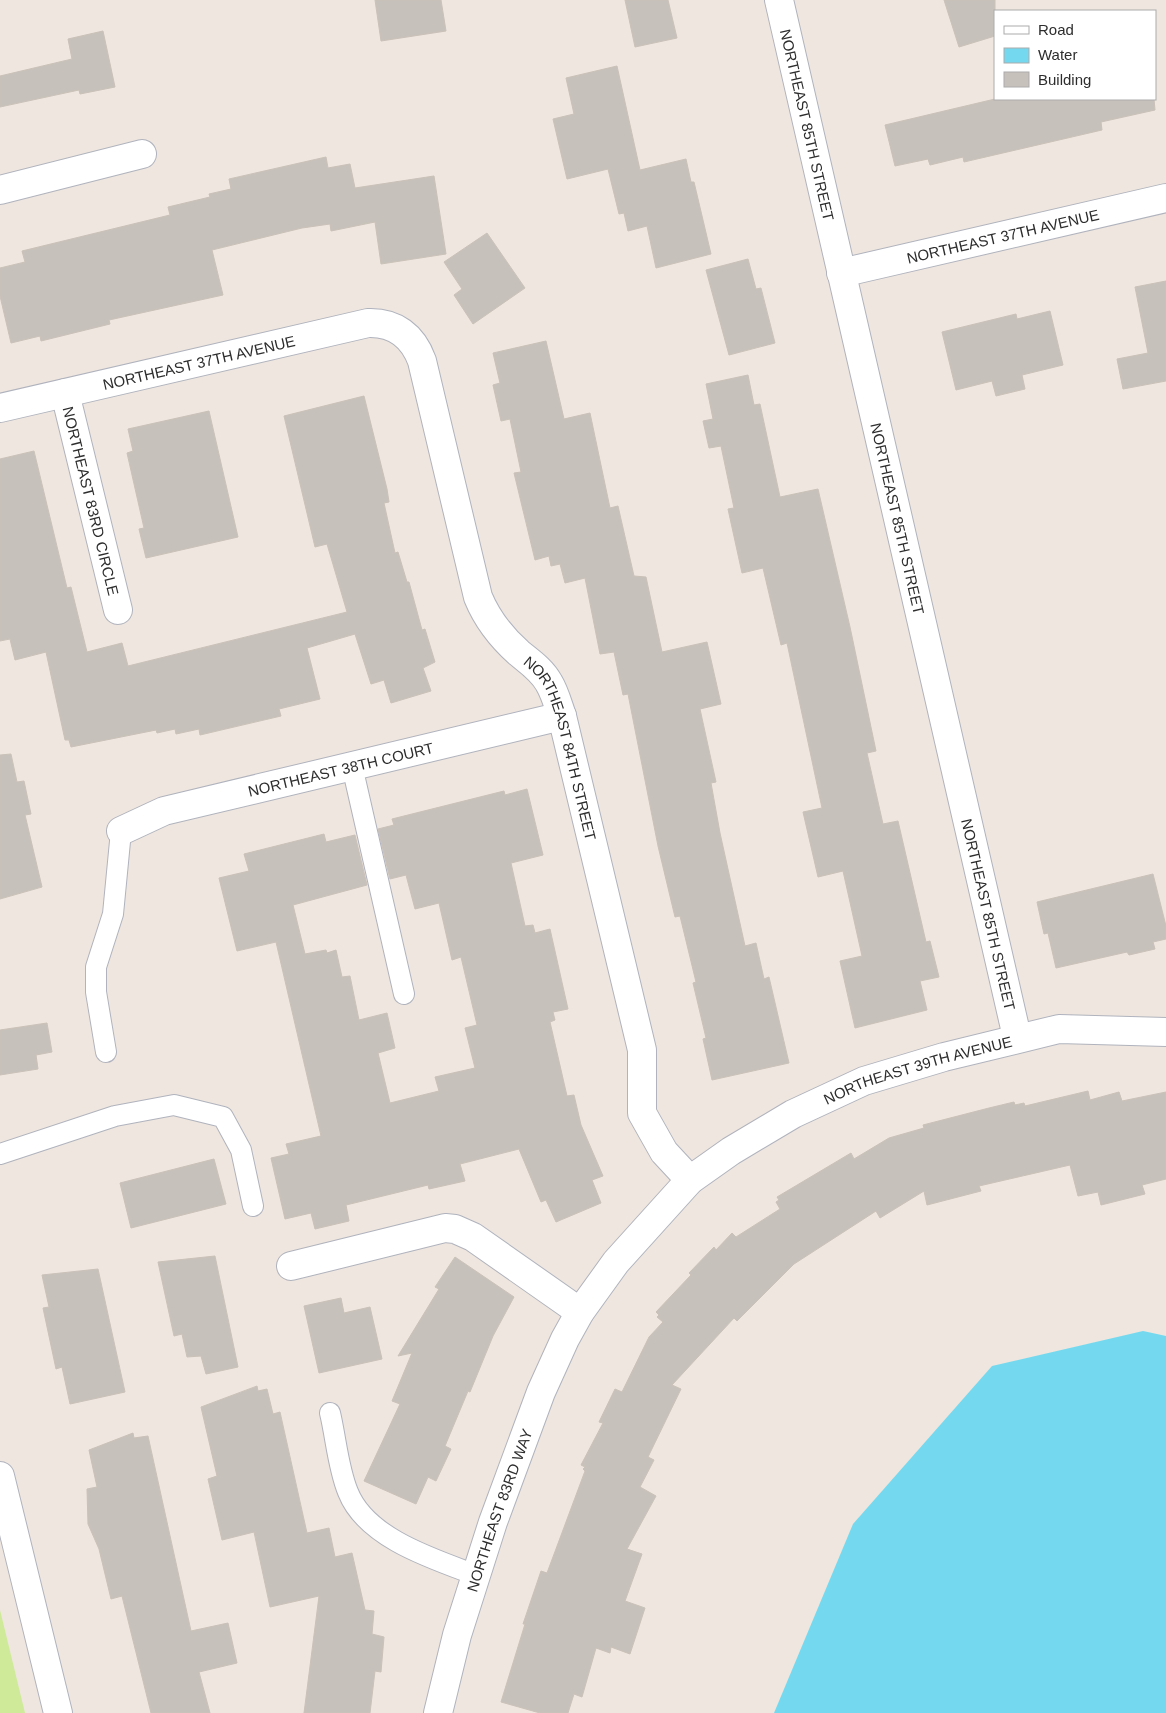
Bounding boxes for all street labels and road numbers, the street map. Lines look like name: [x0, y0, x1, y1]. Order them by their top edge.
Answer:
street label: NORTHEAST 85TH STREET: [777, 27, 838, 222]
street label: NORTHEAST 37TH AVENUE: [905, 205, 1101, 266]
street label: NORTHEAST 37TH AVENUE: [101, 332, 297, 393]
street label: NORTHEAST 83RD CIRCLE: [60, 405, 123, 597]
street label: NORTHEAST 85TH STREET: [868, 421, 928, 616]
street label: NORTHEAST 84TH STREET: [521, 652, 600, 842]
street label: NORTHEAST 38TH COURT: [246, 738, 435, 799]
street label: NORTHEAST 85TH STREET: [959, 817, 1019, 1012]
street label: NORTHEAST 39TH AVENUE: [821, 1032, 1014, 1107]
street label: NORTHEAST 83RD WAY: [463, 1426, 535, 1594]

